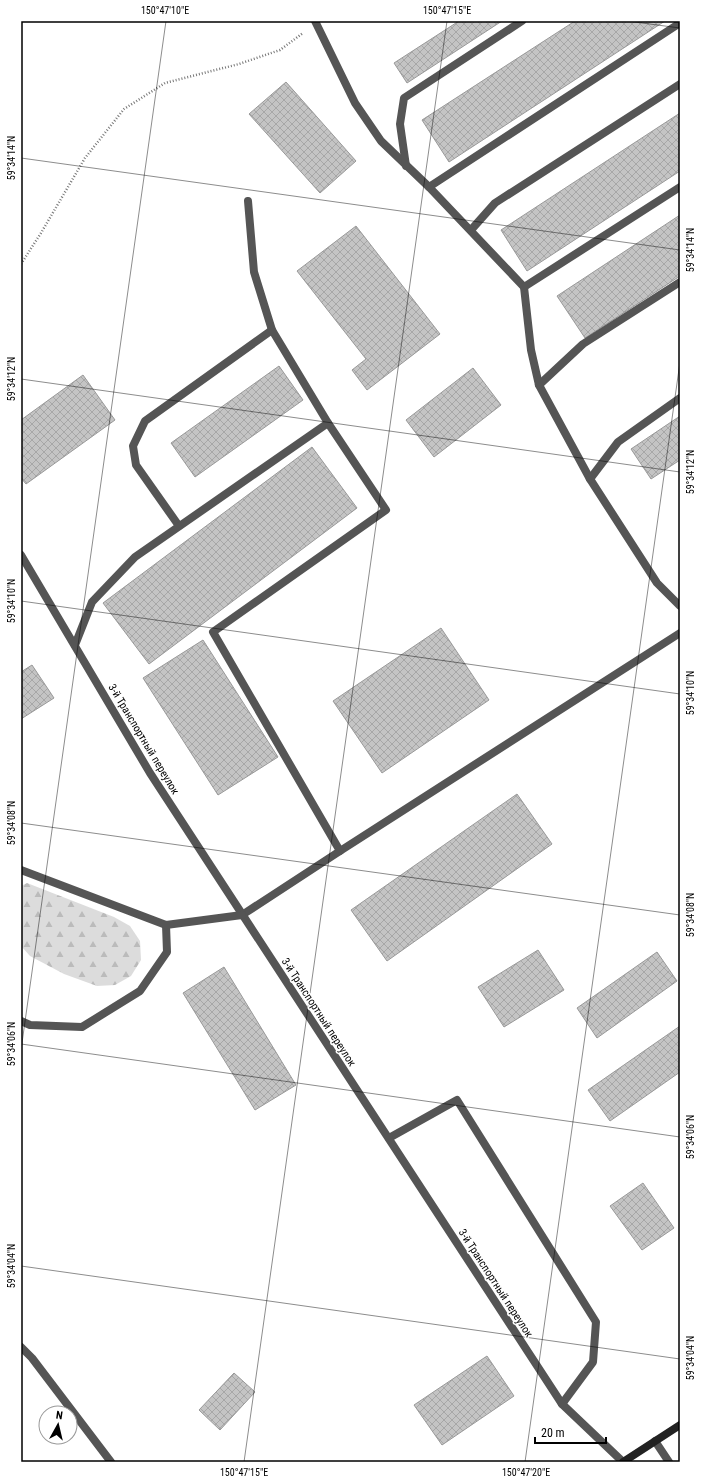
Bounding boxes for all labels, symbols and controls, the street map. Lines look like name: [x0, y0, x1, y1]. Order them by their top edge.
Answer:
text: 150°47'10"E: [141, 5, 189, 16]
text: 150°47'15"E: [423, 5, 471, 16]
text: 59°34'14"N: [6, 136, 17, 180]
text: 59°34'14"N: [685, 228, 696, 272]
text: 59°34'12"N: [6, 357, 17, 401]
text: 59°34'12"N: [685, 450, 696, 494]
text: 59°34'10"N: [6, 579, 17, 623]
text: 59°34'10"N: [685, 671, 696, 715]
street label: 3-й Транспортный переулок: [105, 682, 182, 797]
text: 59°34'08"N: [6, 801, 17, 845]
text: 59°34'08"N: [685, 893, 696, 937]
street label: 3-й Транспортный переулок: [279, 956, 359, 1070]
text: 59°34'06"N: [6, 1022, 17, 1066]
text: 59°34'06"N: [685, 1115, 696, 1159]
street label: 3-й Транспортный переулок: [456, 1227, 536, 1341]
text: 59°34'04"N: [6, 1244, 17, 1288]
text: 59°34'04"N: [685, 1336, 696, 1380]
north arrow: [38, 1405, 78, 1445]
text: N: [55, 1409, 64, 1423]
scale bar: [535, 1419, 606, 1445]
text: 20 m: [541, 1426, 565, 1440]
text: 150°47'15"E: [220, 1467, 268, 1478]
text: 150°47'20"E: [502, 1467, 550, 1478]

